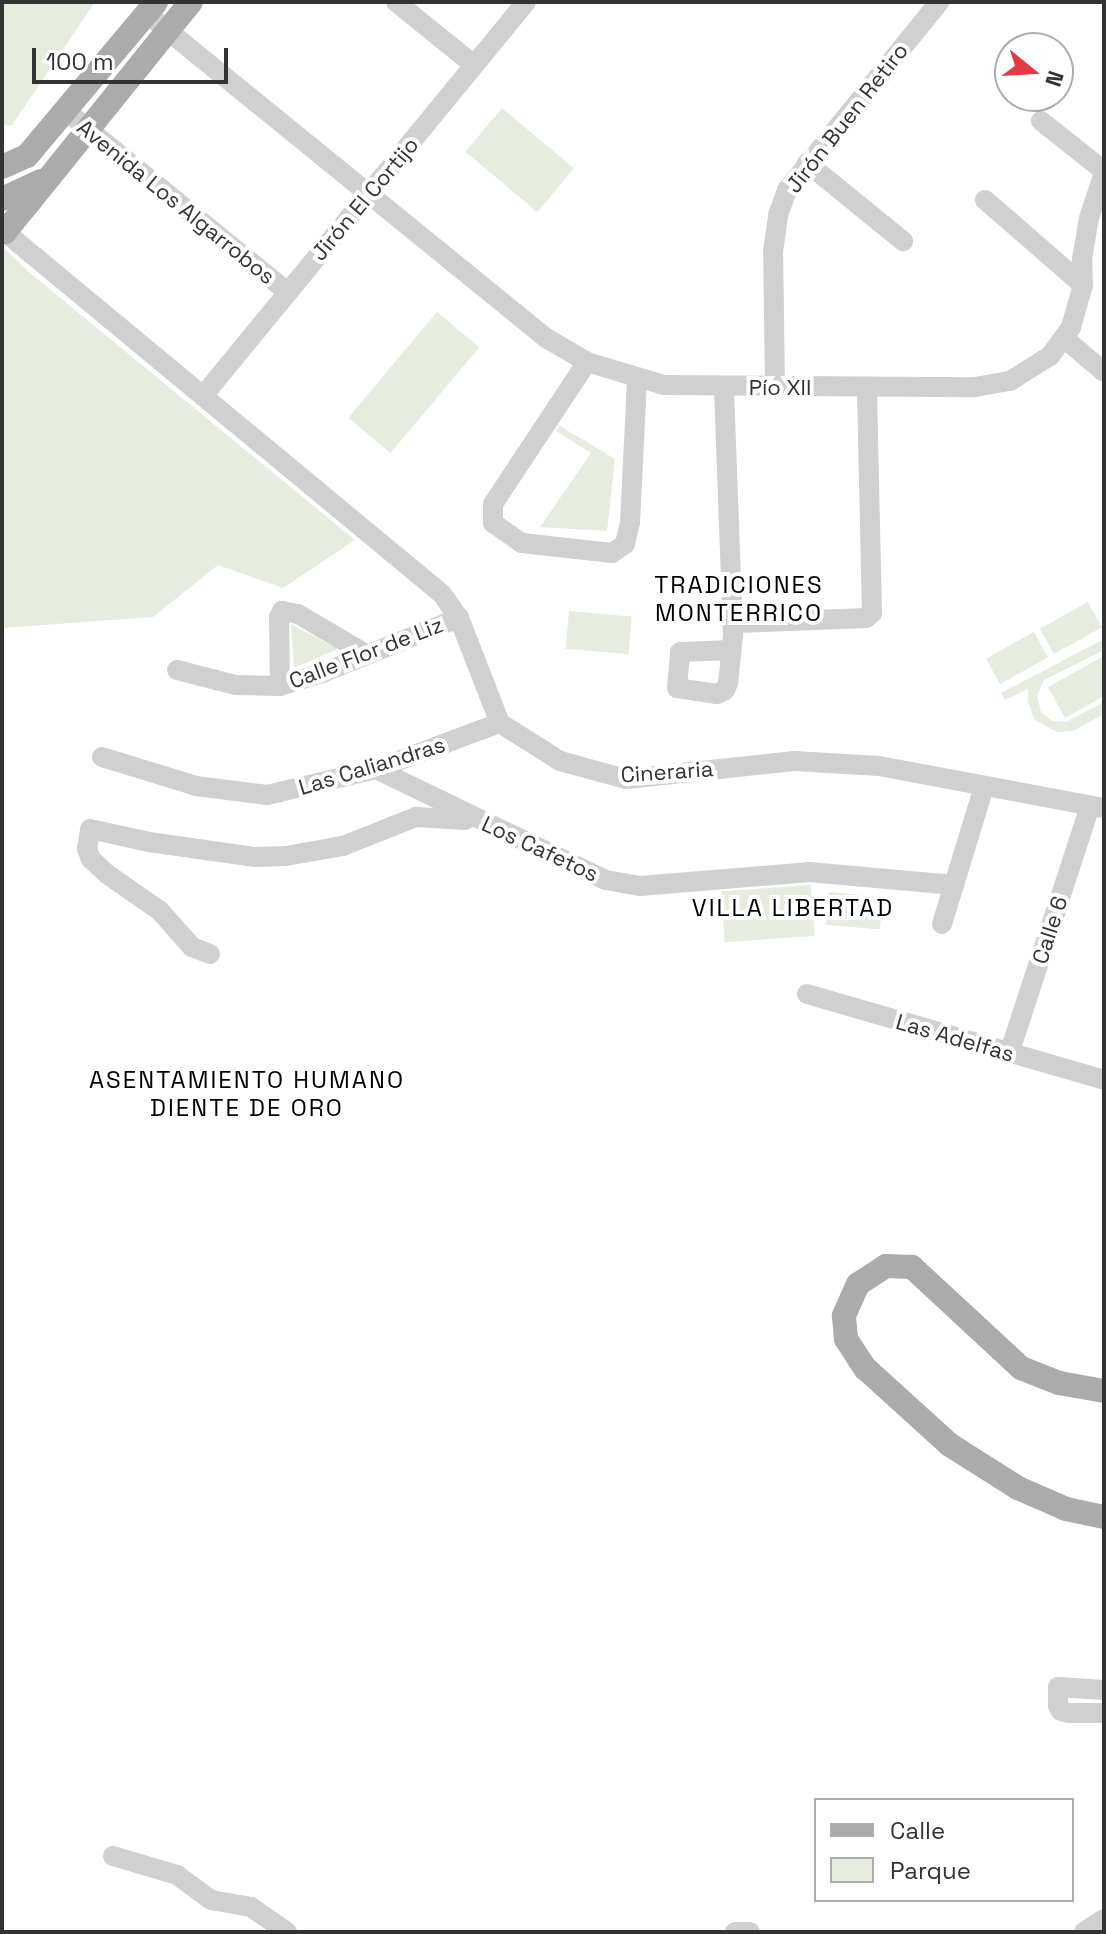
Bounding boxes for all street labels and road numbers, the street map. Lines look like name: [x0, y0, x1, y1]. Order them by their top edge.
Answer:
street label: Jirón Buen Retiro: [780, 38, 914, 198]
street label: Avenida Los Algarrobos: [72, 114, 280, 290]
street label: Jirón El Cortijo: [306, 132, 424, 266]
street label: Pío XII: [749, 375, 811, 401]
street label: Calle Flor de Liz: [285, 612, 447, 694]
street label: Las Caliandras: [296, 731, 448, 801]
street label: Cineraria: [620, 756, 714, 788]
street label: Los Cafetos: [478, 811, 602, 887]
street label: Calle 6: [1027, 893, 1073, 967]
street label: Las Adelfas: [893, 1009, 1017, 1067]

